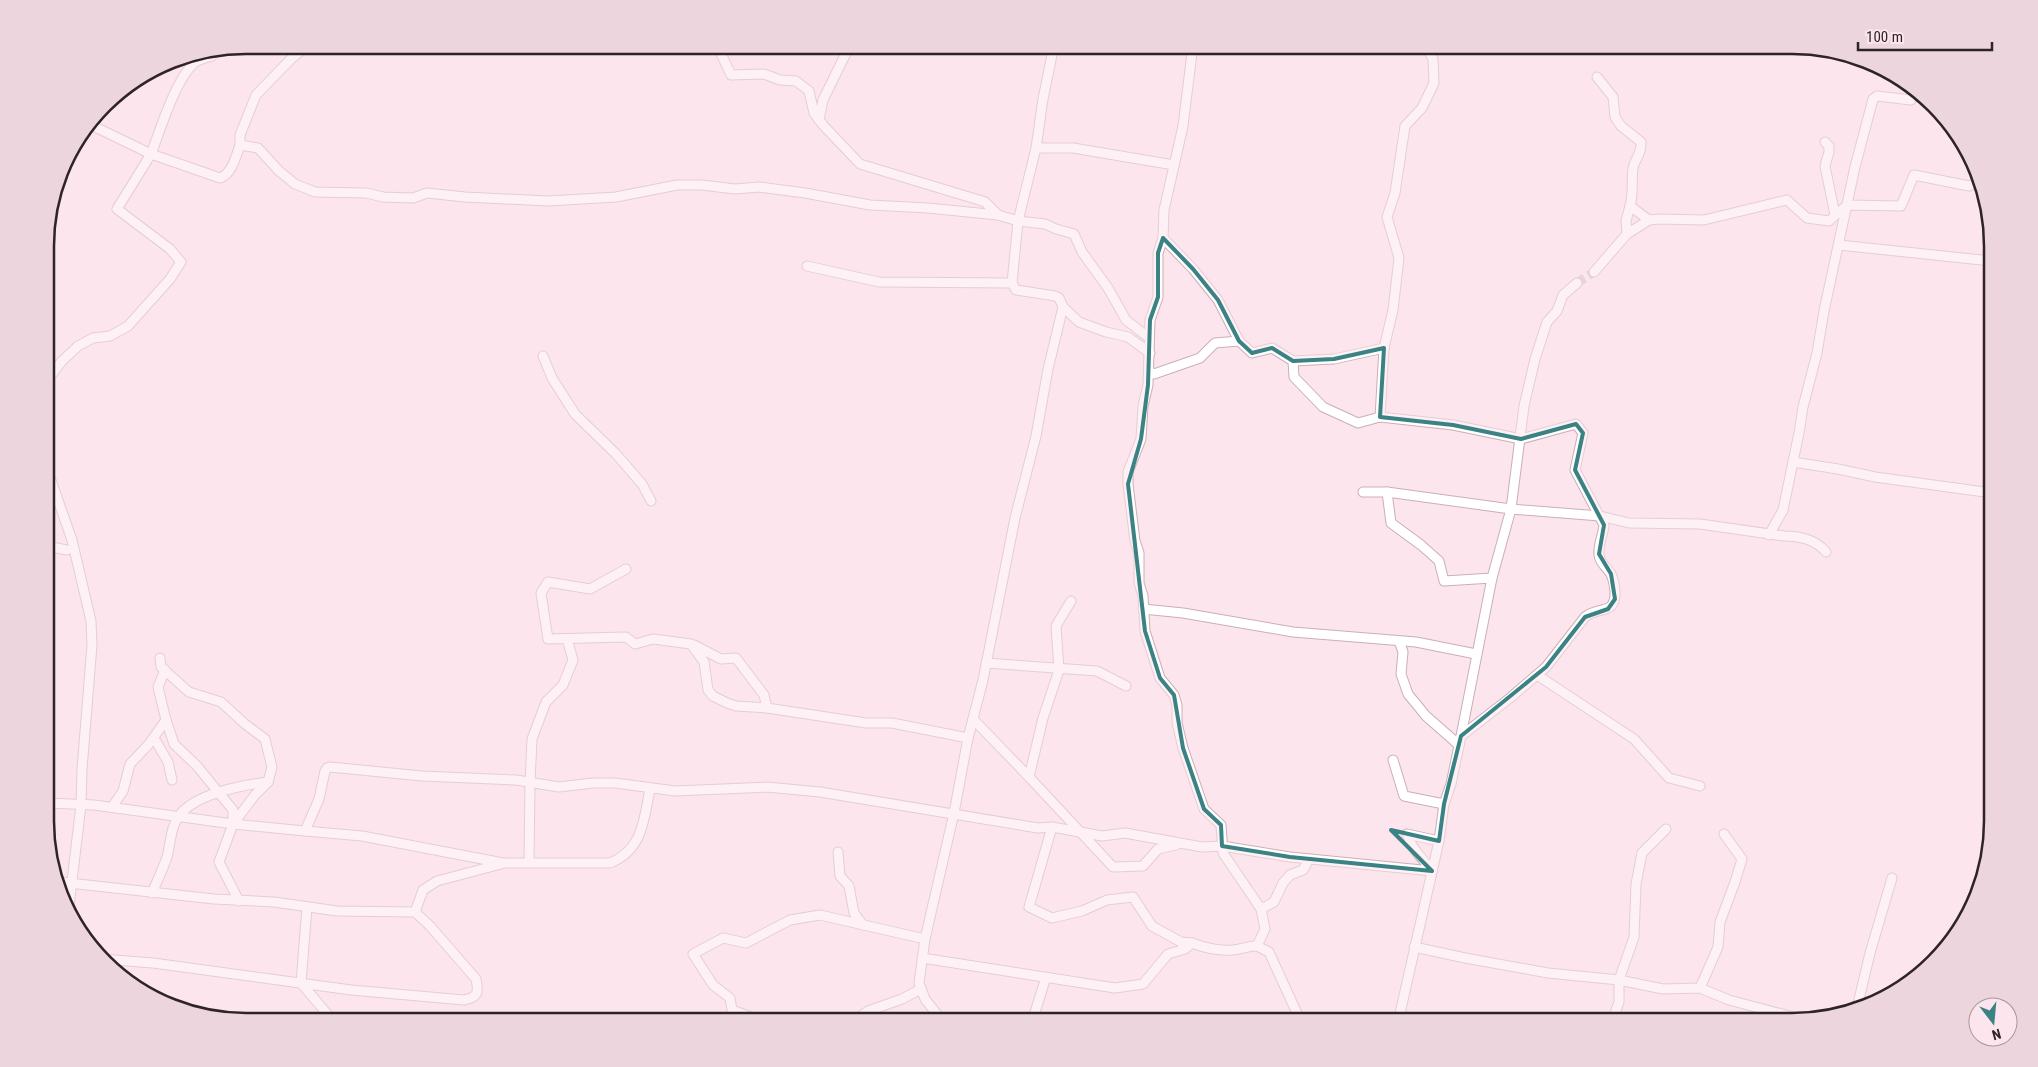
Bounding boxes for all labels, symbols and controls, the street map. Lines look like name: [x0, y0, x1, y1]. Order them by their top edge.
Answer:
scale bar: [1858, 20, 1992, 52]
text: 100 m: [1866, 28, 1903, 46]
north arrow: [1968, 997, 2018, 1047]
text: N: [1990, 1026, 2003, 1043]

